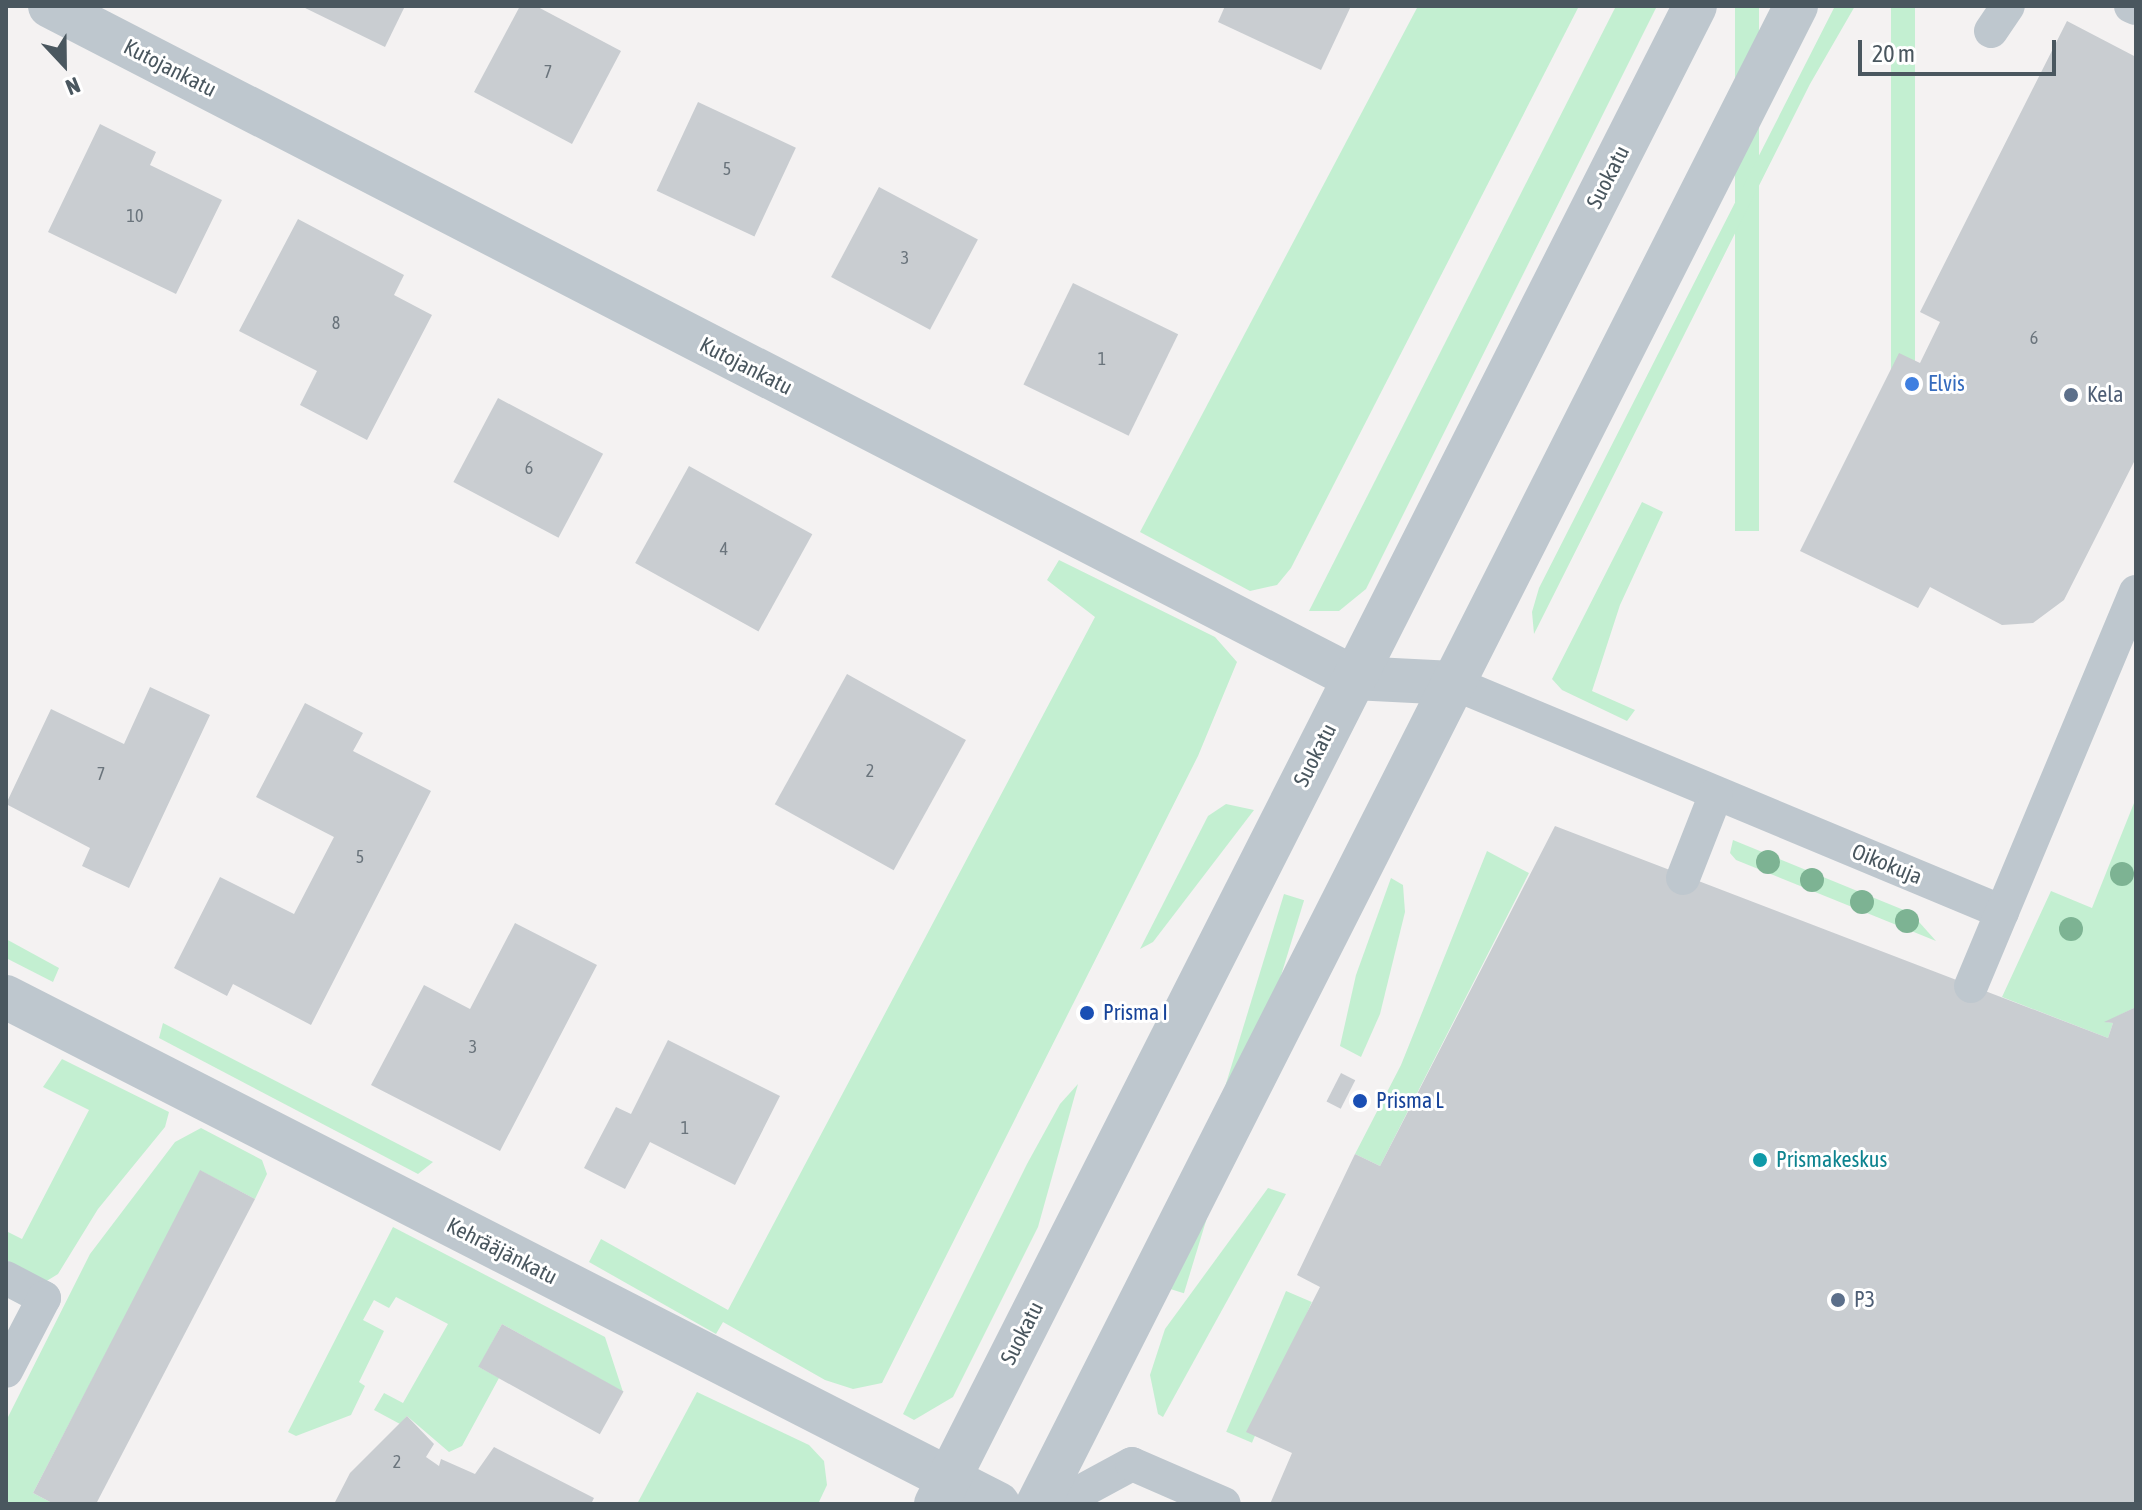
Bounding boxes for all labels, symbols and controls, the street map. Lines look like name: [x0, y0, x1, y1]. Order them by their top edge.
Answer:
north arrow: [24, 24, 104, 104]
scale bar: [1862, 24, 2060, 74]
street label: Kutojankatu: [119, 33, 221, 103]
text: 20 m: [1872, 40, 1915, 67]
house number: 7: [544, 61, 552, 83]
text: N: [62, 72, 84, 101]
street label: Suokatu: [1581, 141, 1635, 213]
house number: 5: [723, 158, 731, 180]
house number: 10: [127, 205, 143, 227]
house number: 3: [901, 247, 909, 269]
house number: 8: [332, 312, 340, 334]
house number: 6: [2030, 327, 2038, 349]
street label: Kutojankatu: [695, 331, 797, 401]
house number: 1: [1098, 348, 1106, 370]
place label: Elvis: [1928, 371, 1965, 397]
marker: Elvis: [1903, 375, 1921, 393]
place label: Kela: [2087, 382, 2123, 408]
marker: Kela: [2062, 386, 2080, 404]
house number: 6: [525, 457, 533, 479]
house number: 4: [720, 538, 728, 560]
street label: Suokatu: [1288, 719, 1342, 791]
house number: 2: [866, 760, 874, 782]
house number: 7: [97, 763, 105, 785]
street label: Oikokuja: [1848, 838, 1926, 890]
house number: 5: [356, 846, 364, 868]
place label: Prisma I: [1103, 1000, 1168, 1026]
marker: Prisma I: [1078, 1004, 1096, 1022]
house number: 3: [469, 1036, 477, 1058]
place label: Prisma L: [1376, 1088, 1444, 1114]
marker: Prisma L: [1351, 1092, 1369, 1110]
house number: 1: [681, 1117, 689, 1139]
place label: Prismakeskus: [1776, 1147, 1887, 1173]
marker: Prismakeskus: [1751, 1151, 1769, 1169]
street label: Kehrääjänkatu: [442, 1212, 562, 1290]
place label: P3: [1854, 1287, 1875, 1313]
marker: P3: [1829, 1291, 1847, 1309]
street label: Suokatu: [995, 1297, 1049, 1369]
house number: 2: [393, 1451, 401, 1473]

